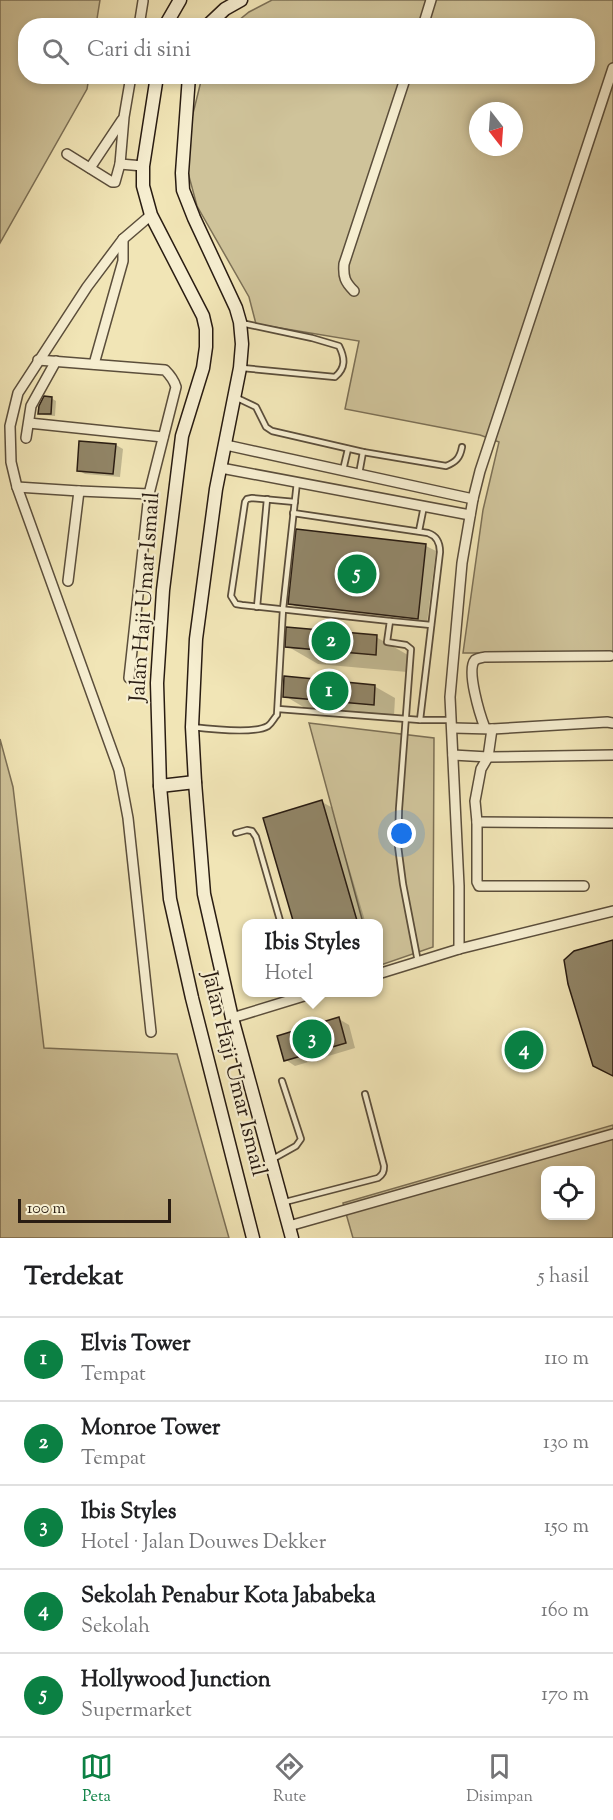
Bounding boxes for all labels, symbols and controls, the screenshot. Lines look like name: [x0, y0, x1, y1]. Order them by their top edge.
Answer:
search box: [18, 18, 595, 84]
icon: search: [39, 35, 72, 68]
text: Cari di sini: [87, 35, 191, 67]
north arrow: [469, 102, 523, 156]
street label: Jalan Haji Umar Ismail: [123, 491, 169, 704]
pin: 5: [338, 552, 376, 596]
pin: 2: [312, 618, 350, 664]
pin: 1: [310, 668, 348, 714]
your location: [387, 819, 416, 848]
popup: [242, 919, 383, 997]
text: Ibis Styles: [265, 928, 360, 960]
text: Hotel: [265, 960, 313, 989]
street label: Jalan Haji Umar Ismail: [192, 967, 274, 1180]
pin: 3: [292, 1016, 332, 1062]
pin: 4: [504, 1028, 544, 1072]
map controls: [541, 1166, 595, 1220]
button: locate: [541, 1166, 595, 1220]
scale bar: [18, 1196, 171, 1224]
text: 100 m: [27, 1198, 66, 1221]
text: Terdekat: [24, 1259, 123, 1296]
text: 5 hasil: [538, 1263, 589, 1292]
text: Elvis Tower: [81, 1329, 191, 1361]
text: 1: [40, 1345, 47, 1374]
text: 110 m: [544, 1345, 589, 1374]
text: Tempat: [81, 1361, 146, 1390]
text: Monroe Tower: [81, 1413, 220, 1445]
text: 2: [39, 1429, 48, 1458]
text: 130 m: [543, 1429, 589, 1458]
text: Tempat: [81, 1445, 146, 1474]
text: Ibis Styles: [81, 1497, 177, 1529]
text: 3: [39, 1513, 48, 1542]
text: 150 m: [544, 1513, 589, 1542]
text: Hotel · Jalan Douwes Dekker: [81, 1529, 326, 1558]
text: Sekolah Penabur Kota Jababeka: [81, 1581, 376, 1613]
text: 4: [38, 1597, 49, 1626]
text: 160 m: [541, 1597, 589, 1626]
text: Sekolah: [81, 1613, 150, 1642]
text: Hollywood Junction: [81, 1665, 271, 1697]
text: 5: [40, 1681, 47, 1710]
text: 170 m: [541, 1681, 589, 1710]
text: Supermarket: [81, 1697, 192, 1726]
tab: Peta: [80, 1750, 113, 1809]
tab: Rute: [273, 1750, 306, 1809]
tab: Disimpan: [466, 1750, 533, 1809]

